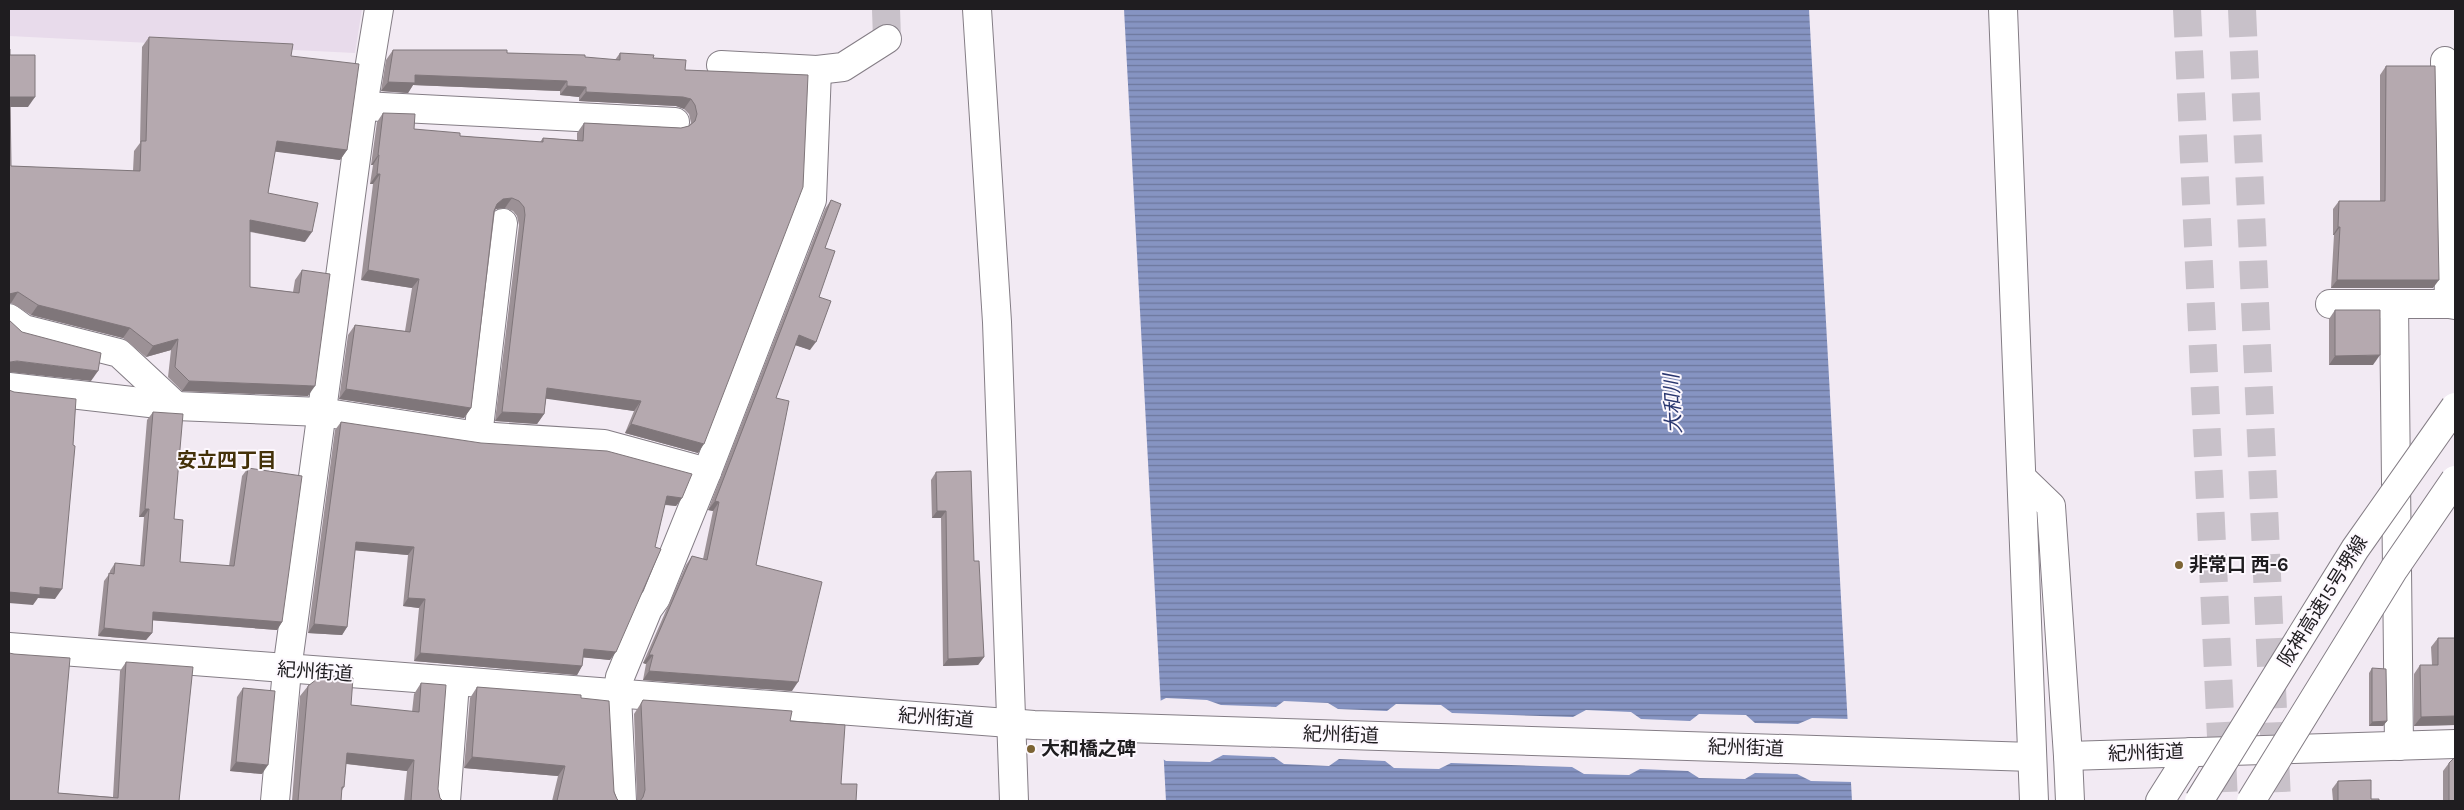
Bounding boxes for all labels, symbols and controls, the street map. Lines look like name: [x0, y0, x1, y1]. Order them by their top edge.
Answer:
water label: 大和川: [1660, 371, 1686, 435]
district label: 安立四丁目: [177, 449, 277, 472]
street label: 阪神高速15号堺線: [2274, 532, 2372, 670]
place label: 非常口 西-6: [2189, 554, 2288, 576]
marker: 非常口 西-6: [2173, 559, 2185, 571]
street label: 紀州街道: [276, 658, 354, 686]
street label: 紀州街道: [897, 704, 975, 732]
street label: 紀州街道: [1303, 723, 1379, 747]
street label: 紀州街道: [1708, 736, 1784, 760]
place label: 大和橋之碑: [1041, 738, 1136, 760]
street label: 紀州街道: [2108, 741, 2184, 765]
marker: 大和橋之碑: [1025, 743, 1037, 755]

